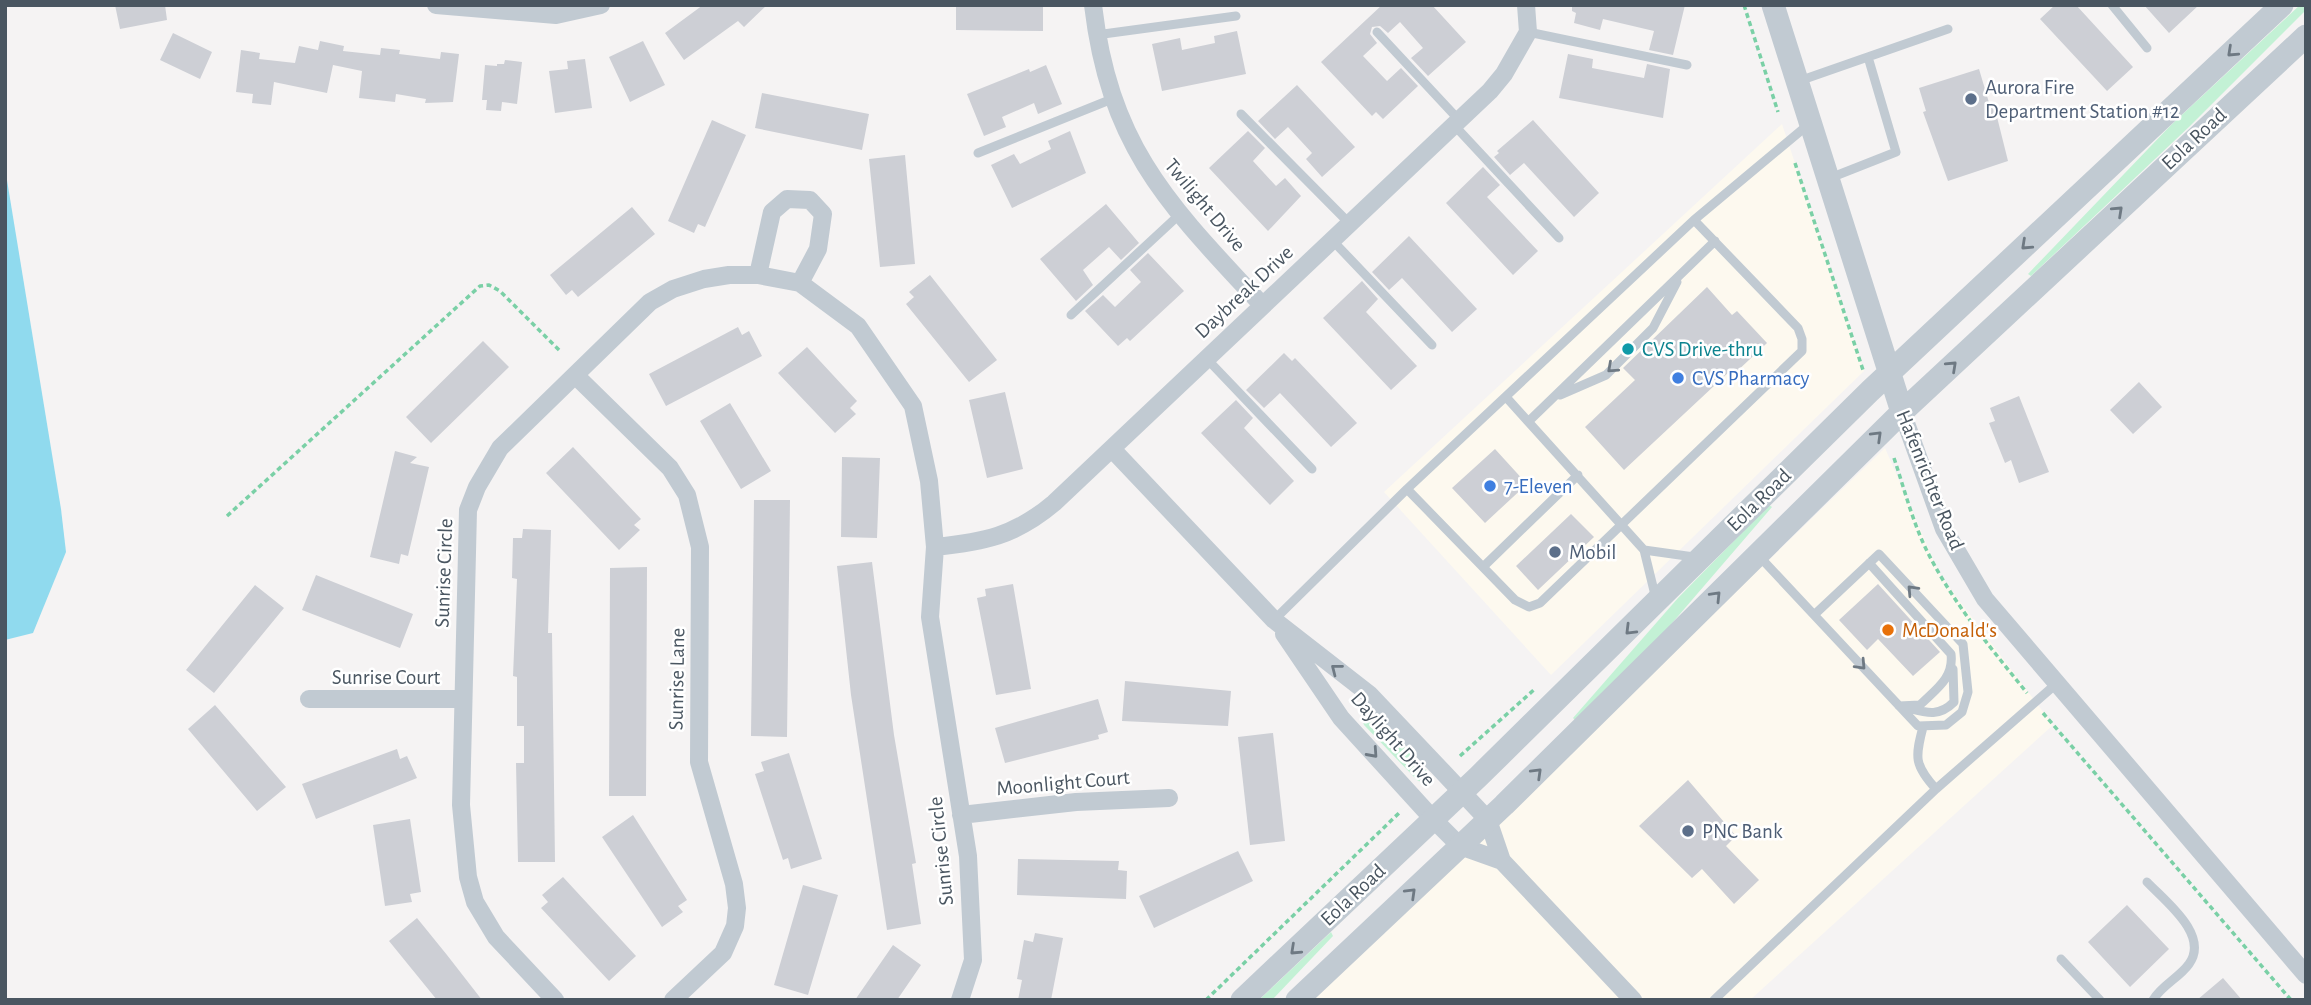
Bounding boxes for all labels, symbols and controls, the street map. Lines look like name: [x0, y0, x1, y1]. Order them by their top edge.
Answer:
one-way arrow: [2227, 43, 2240, 56]
place label: Aurora Fire Department Station #12: [1985, 77, 2180, 122]
marker: Aurora Fire Department Station #12: [1963, 91, 1979, 107]
street label: Eola Road: [2158, 104, 2231, 174]
street label: Twilight Drive: [1161, 155, 1249, 255]
one-way arrow: [2110, 206, 2123, 219]
one-way arrow: [2021, 236, 2034, 249]
street label: Daybreak Drive: [1191, 242, 1297, 342]
place label: CVS Drive-thru: [1642, 339, 1763, 360]
marker: CVS Drive-thru: [1620, 341, 1636, 357]
one-way arrow: [1607, 359, 1620, 372]
one-way arrow: [1944, 362, 1957, 374]
place label: CVS Pharmacy: [1692, 368, 1810, 389]
marker: CVS Pharmacy: [1670, 370, 1686, 386]
street label: Hafenrichter Road: [1892, 407, 1968, 553]
one-way arrow: [1869, 431, 1882, 444]
street label: Eola Road: [1723, 465, 1795, 535]
place label: 7-Eleven: [1504, 476, 1573, 497]
marker: 7-Eleven: [1482, 478, 1498, 494]
street label: Sunrise Circle: [432, 518, 456, 628]
place label: Mobil: [1569, 542, 1617, 563]
marker: Mobil: [1547, 544, 1563, 560]
one-way arrow: [1908, 585, 1921, 598]
one-way arrow: [1708, 591, 1721, 604]
place label: McDonald's: [1902, 620, 1997, 641]
one-way arrow: [1625, 622, 1638, 635]
marker: McDonald's: [1880, 622, 1896, 638]
street label: Sunrise Lane: [666, 628, 688, 730]
one-way arrow: [1852, 657, 1865, 670]
one-way arrow: [1331, 664, 1343, 677]
street label: Sunrise Court: [332, 667, 441, 688]
street label: Daylight Drive: [1347, 688, 1439, 790]
one-way arrow: [1365, 745, 1377, 758]
street label: Moonlight Court: [995, 767, 1131, 799]
one-way arrow: [1529, 768, 1542, 781]
street label: Sunrise Circle: [925, 795, 957, 907]
place label: PNC Bank: [1702, 821, 1783, 842]
marker: PNC Bank: [1680, 823, 1696, 839]
street label: Eola Road: [1317, 860, 1390, 930]
one-way arrow: [1403, 888, 1416, 901]
one-way arrow: [1290, 942, 1303, 954]

